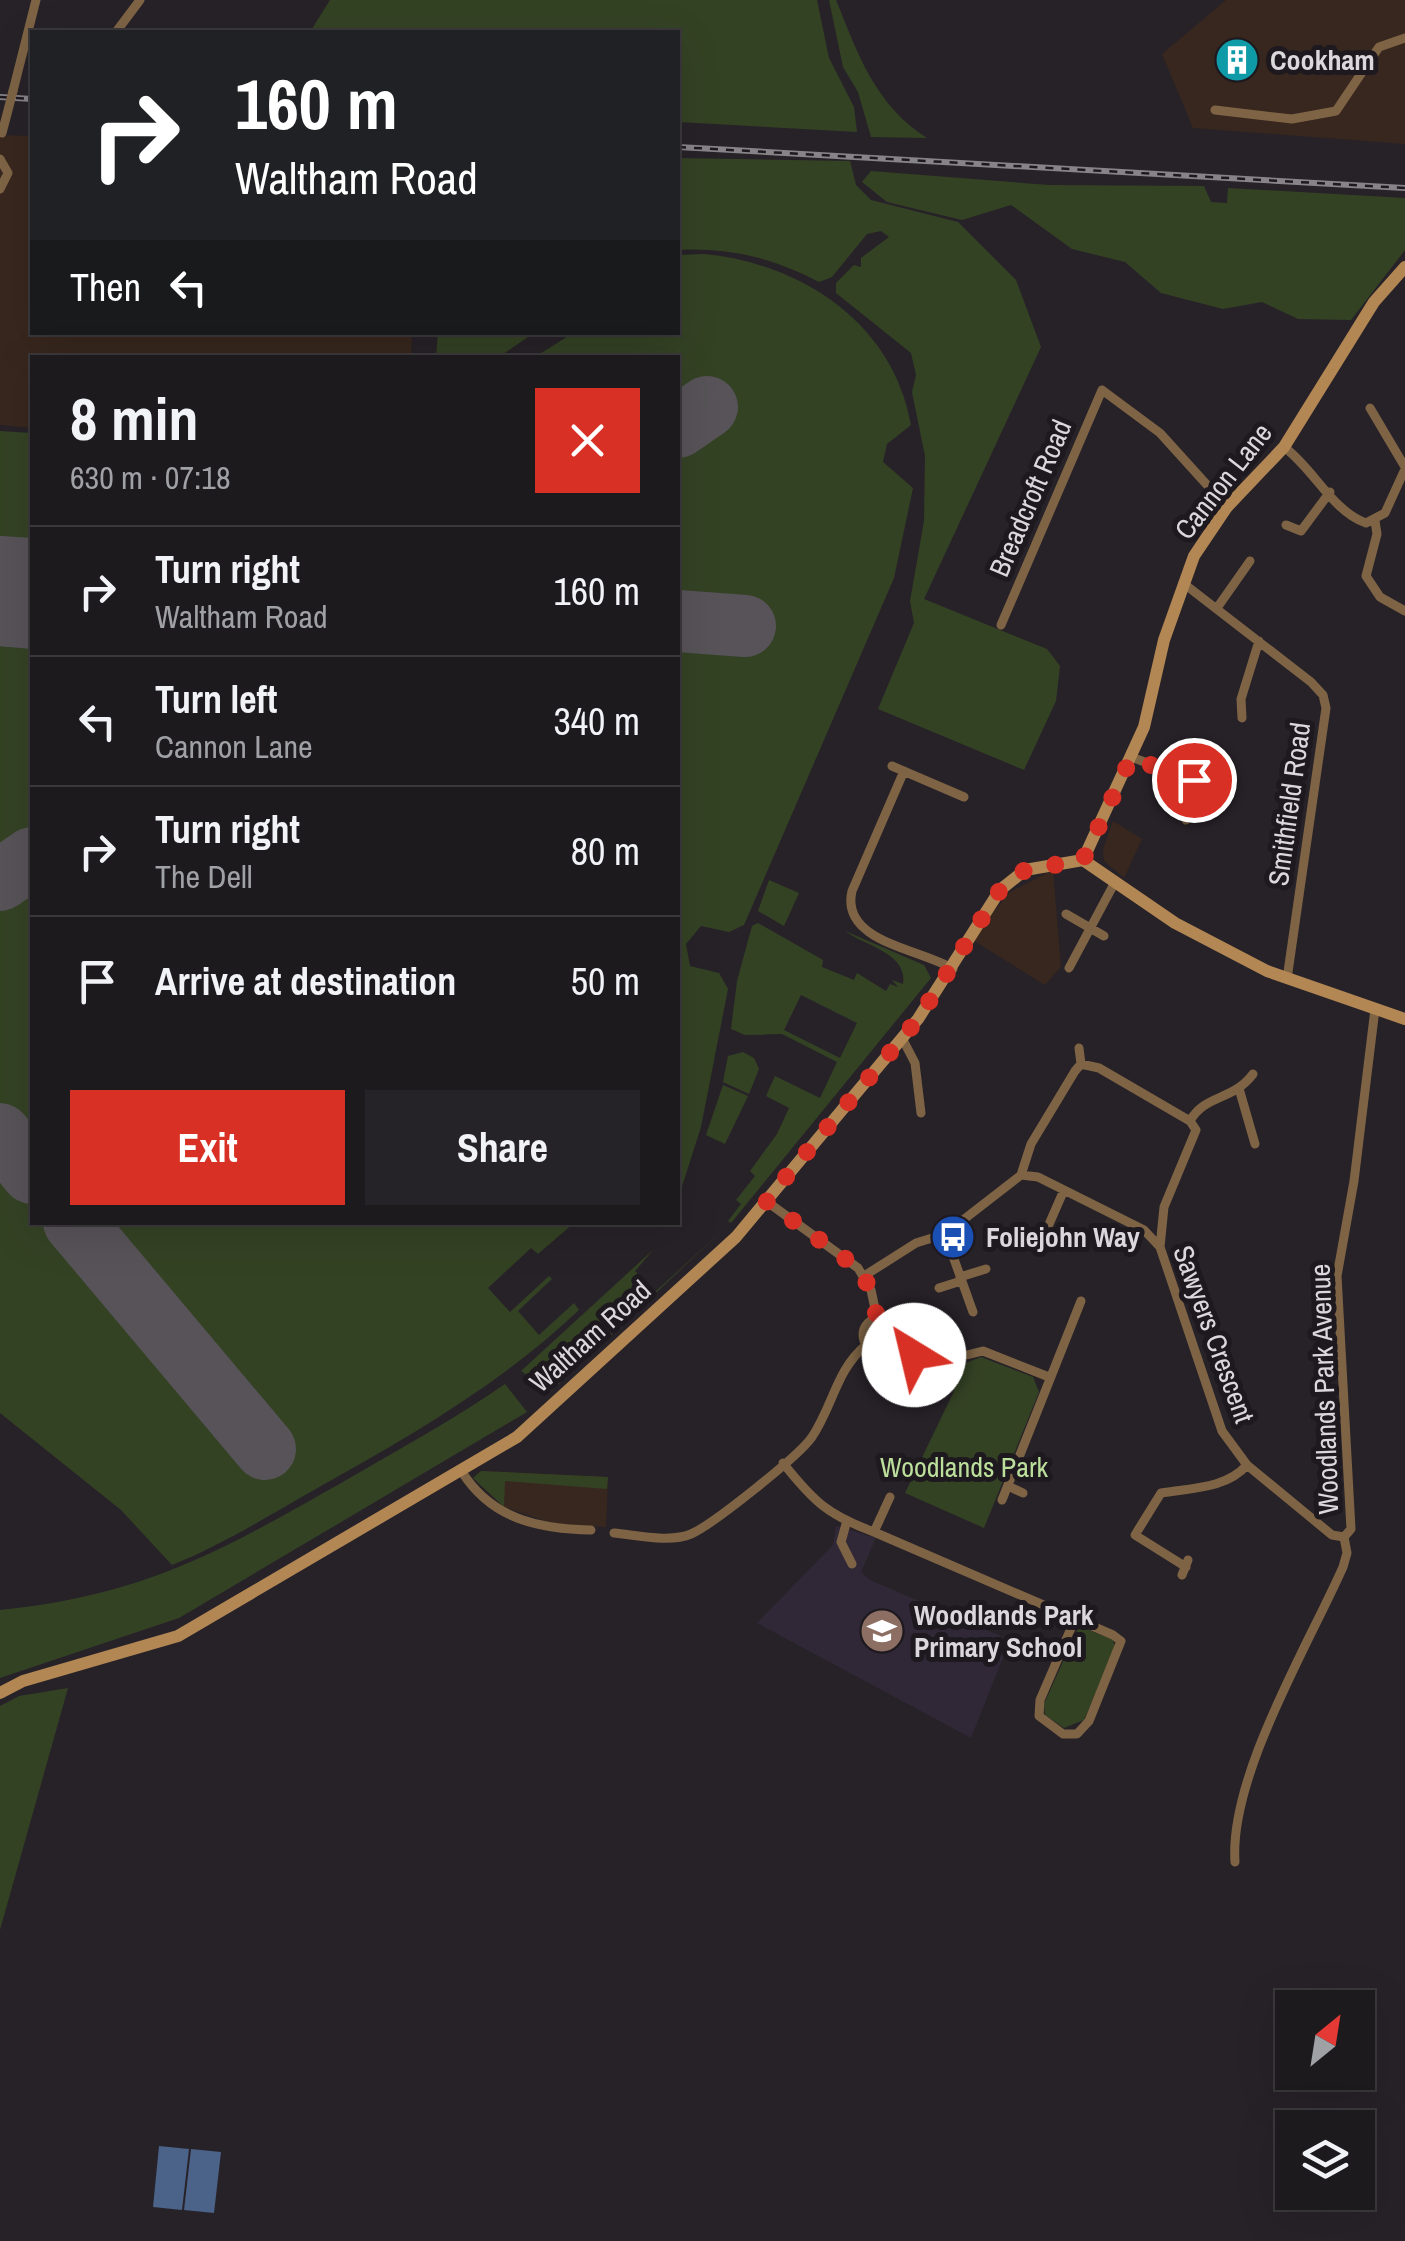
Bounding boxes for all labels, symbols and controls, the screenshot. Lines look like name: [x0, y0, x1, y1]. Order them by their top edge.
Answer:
building icon: Cookham: [1214, 37, 1260, 83]
place label: Cookham: [1270, 41, 1375, 79]
text: 160 m: [235, 57, 398, 151]
icon: right: [70, 70, 200, 200]
text: Waltham Road: [235, 147, 478, 208]
icon: left: [161, 260, 216, 315]
text: Then: [70, 262, 141, 313]
text: 8 min: [70, 378, 199, 459]
button: close: [535, 388, 640, 493]
street label: Breadcroft Road: [980, 414, 1080, 582]
street label: Cannon Lane: [1166, 415, 1280, 547]
text: 630 m · 07:18: [70, 456, 230, 499]
text: Turn right: [155, 544, 300, 595]
icon: right: [70, 564, 125, 619]
text: 160 m: [553, 566, 640, 617]
text: Waltham Road: [155, 595, 328, 638]
text: Turn left: [155, 674, 277, 725]
icon: left: [70, 694, 125, 749]
text: 340 m: [553, 696, 640, 747]
street label: Smithfield Road: [1259, 720, 1319, 888]
text: Cannon Lane: [155, 725, 313, 768]
pin: [1152, 738, 1237, 823]
icon: arrive: [1167, 753, 1222, 808]
text: Turn right: [155, 804, 300, 855]
icon: right: [70, 824, 125, 879]
text: 80 m: [571, 826, 640, 877]
text: The Dell: [155, 855, 253, 898]
icon: arrive: [70, 954, 125, 1009]
text: Arrive at destination: [155, 956, 456, 1007]
text: 50 m: [571, 956, 640, 1007]
button: Exit: [70, 1090, 345, 1205]
button: Share: [365, 1090, 640, 1205]
bus stop icon: Foliejohn Way: [930, 1214, 976, 1260]
place label: Foliejohn Way: [986, 1218, 1140, 1256]
street label: Sawyers Crescent: [1164, 1240, 1264, 1428]
street label: Woodlands Park Avenue: [1301, 1263, 1347, 1515]
street label: Waltham Road: [521, 1271, 659, 1401]
position arrow: [862, 1303, 966, 1407]
park label: Woodlands Park: [880, 1448, 1049, 1486]
place label: Woodlands Park Primary School: [914, 1596, 1094, 1666]
school or university icon: Woodlands Park Primary School: [859, 1608, 905, 1654]
north arrow: [1275, 1990, 1375, 2090]
map controls: [1275, 1990, 1375, 2210]
button: layers: [1275, 2110, 1375, 2210]

